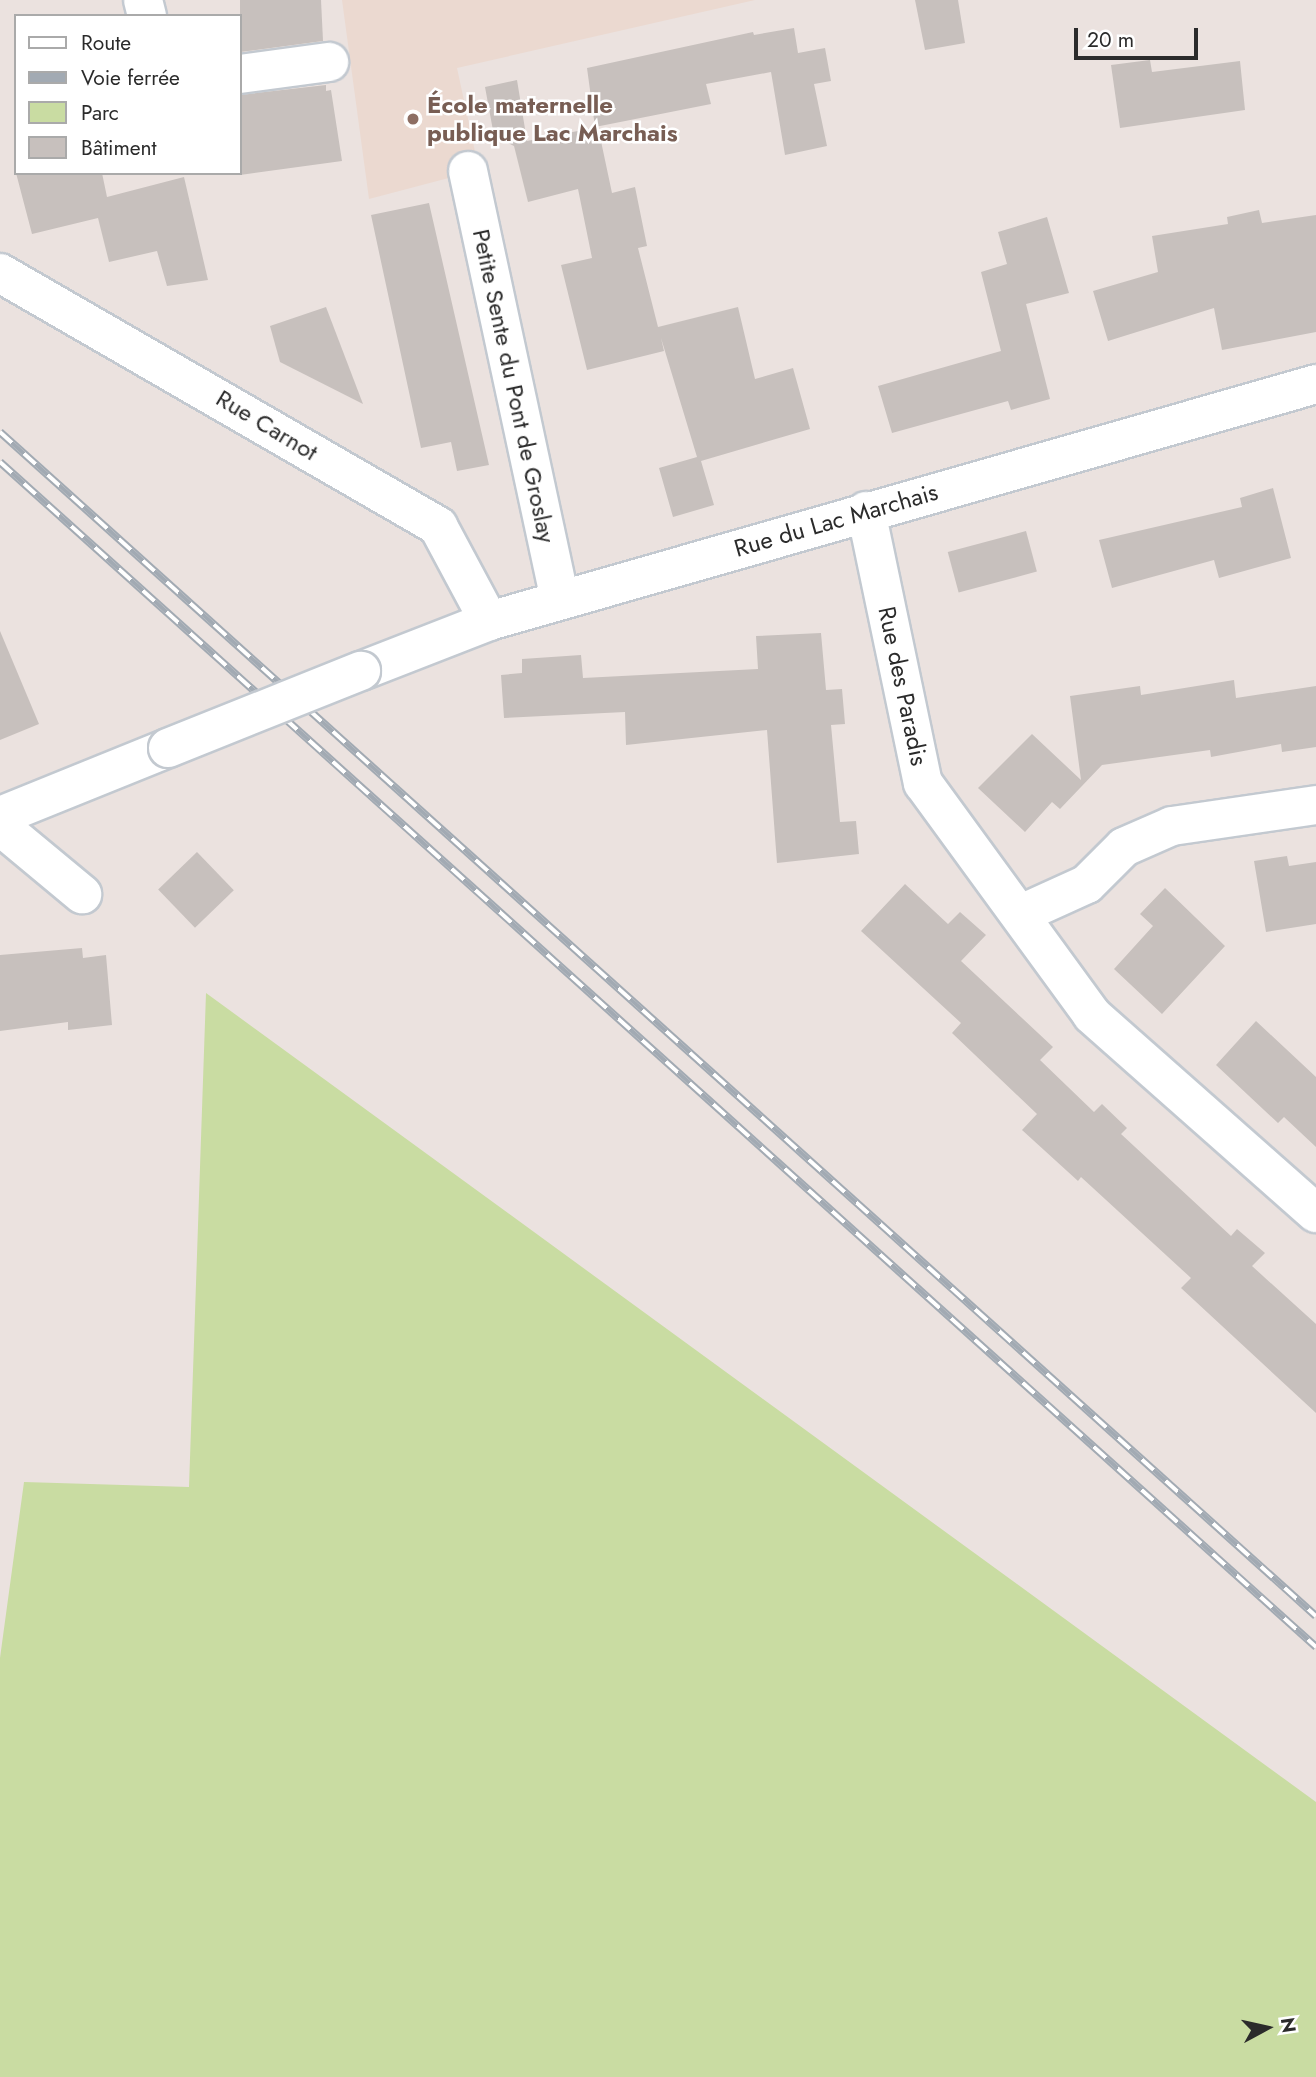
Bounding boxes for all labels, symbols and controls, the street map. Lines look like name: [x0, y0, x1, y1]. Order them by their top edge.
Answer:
legend: [14, 14, 242, 175]
scale bar: [1078, 14, 1202, 58]
text: 20 m: [1087, 25, 1134, 55]
text: Route: [81, 28, 131, 58]
text: Voie ferrée: [81, 63, 180, 93]
place label: École maternelle publique Lac Marchais: [427, 91, 678, 147]
text: Parc: [81, 98, 119, 128]
marker: École maternelle publique Lac Marchais: [405, 111, 421, 127]
text: Bâtiment: [81, 133, 157, 163]
street label: Petite Sente du Pont de Groslay: [467, 226, 561, 546]
street label: Rue Carnot: [211, 383, 323, 467]
street label: Rue du Lac Marchais: [731, 477, 941, 563]
street label: Rue des Paradis: [872, 604, 934, 768]
north arrow: [1232, 1993, 1302, 2063]
text: N: [1274, 2016, 1303, 2034]

